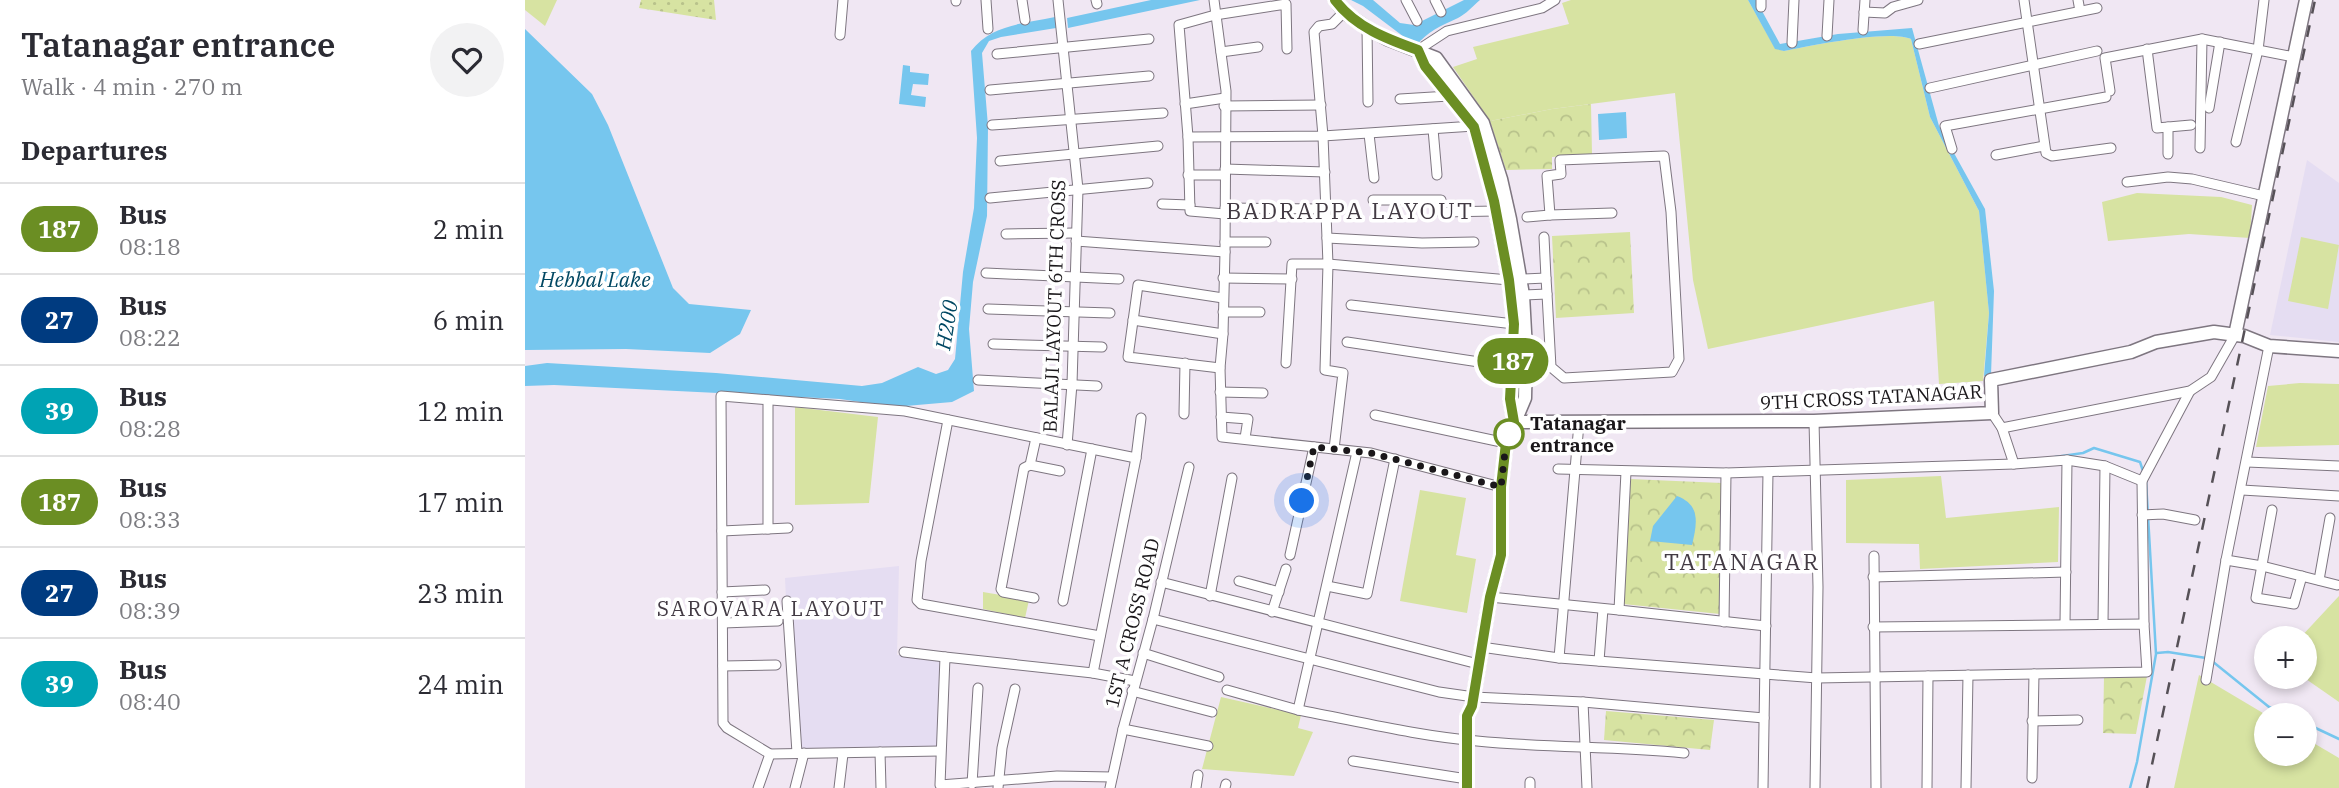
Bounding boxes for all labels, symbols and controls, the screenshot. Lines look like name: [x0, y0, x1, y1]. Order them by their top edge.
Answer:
text: Tatanagar entrance: [21, 23, 335, 66]
button: heart: [430, 23, 504, 97]
text: Walk · 4 min · 270 m: [21, 71, 243, 101]
text: Departures: [21, 133, 167, 167]
street label: BALAJI LAYOUT 6TH CROSS: [1038, 179, 1070, 433]
district label: BADRAPPA LAYOUT: [1226, 195, 1474, 225]
text: Bus: [119, 197, 167, 231]
text: 2 min: [433, 212, 504, 246]
text: 187: [38, 213, 81, 245]
text: 08:18: [119, 231, 181, 261]
water label: Hebbal Lake: [538, 265, 651, 293]
text: Bus: [119, 288, 167, 322]
water label: H200: [928, 298, 964, 353]
text: 6 min: [433, 303, 504, 337]
text: 27: [45, 304, 74, 336]
text: 08:22: [119, 322, 181, 352]
line badge: 187: [1473, 338, 1553, 384]
text: 187: [1491, 345, 1535, 377]
text: Bus: [119, 379, 167, 413]
street label: 9TH CROSS TATANAGAR: [1759, 379, 1983, 415]
text: 12 min: [417, 394, 504, 428]
text: 39: [45, 395, 74, 427]
place label: Tatanagar entrance: [1530, 411, 1627, 457]
text: 08:28: [119, 413, 181, 443]
marker: Tatanagar entrance: [1494, 419, 1524, 449]
text: Bus: [119, 470, 167, 504]
your location: [1284, 483, 1319, 518]
text: 17 min: [417, 485, 504, 519]
text: 187: [38, 486, 81, 518]
text: 08:33: [119, 504, 181, 534]
street label: 1ST A CROSS ROAD: [1099, 536, 1165, 710]
district label: TATANAGAR: [1664, 546, 1820, 576]
text: Bus: [119, 561, 167, 595]
text: 23 min: [417, 576, 504, 610]
text: 27: [45, 577, 74, 609]
district label: SAROVARA LAYOUT: [657, 594, 885, 622]
text: 08:39: [119, 595, 181, 625]
map controls: [2254, 626, 2317, 766]
button: +: [2254, 626, 2317, 689]
text: Bus: [119, 652, 167, 686]
text: 24 min: [417, 667, 504, 701]
text: 39: [45, 668, 74, 700]
text: 08:40: [119, 686, 181, 716]
button: −: [2254, 703, 2317, 766]

